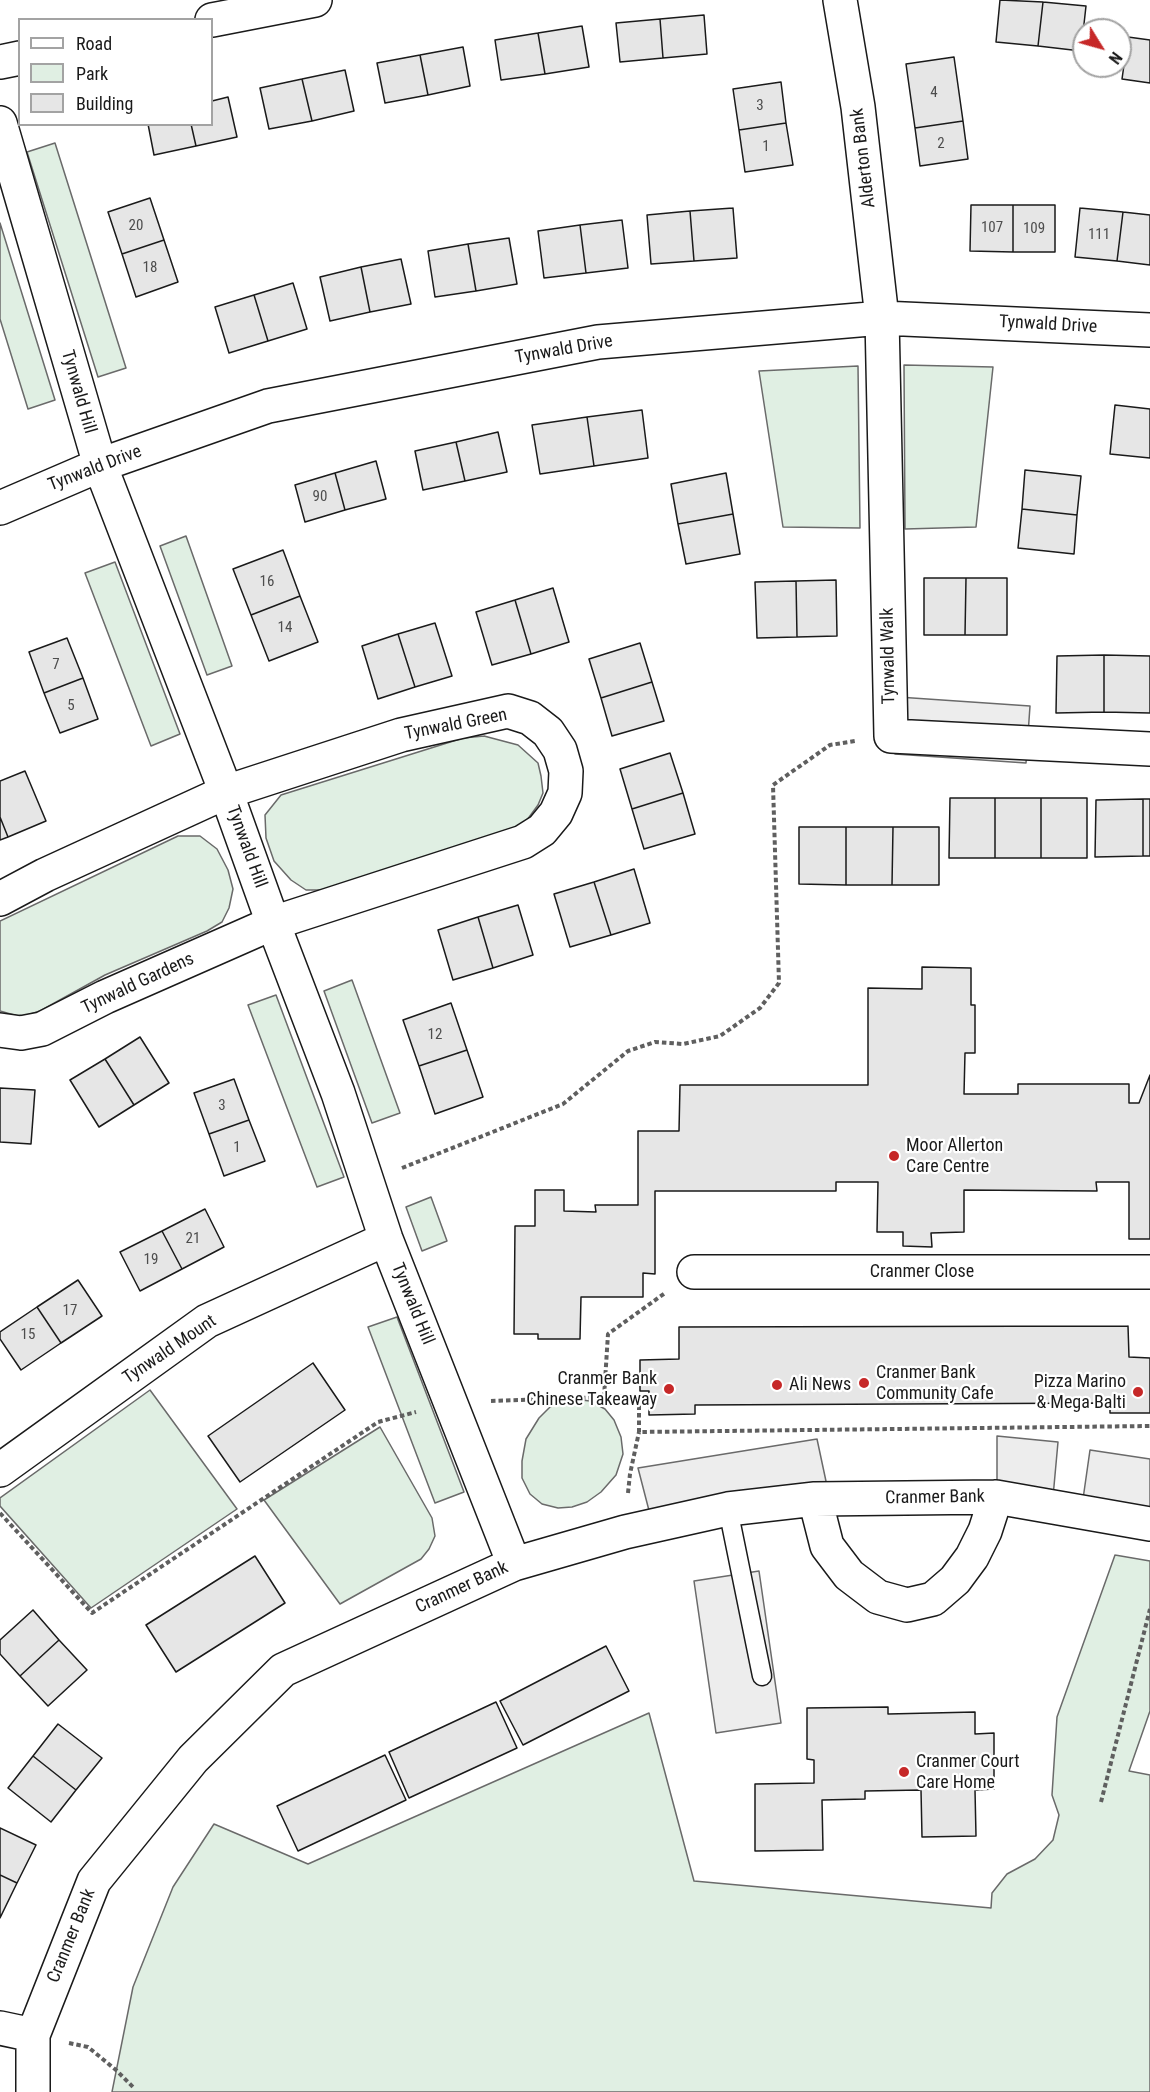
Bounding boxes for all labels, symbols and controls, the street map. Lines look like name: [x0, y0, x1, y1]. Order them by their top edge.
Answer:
legend: [18, 18, 213, 126]
north arrow: [1072, 18, 1132, 78]
text: Road: [76, 33, 112, 54]
text: N: [1105, 48, 1126, 68]
text: Park: [76, 63, 108, 84]
house number: 4: [930, 84, 938, 102]
text: Building: [76, 93, 133, 114]
house number: 3: [756, 97, 764, 115]
street label: Alderton Bank: [847, 107, 881, 209]
house number: 2: [937, 135, 945, 153]
house number: 1: [762, 138, 770, 156]
house number: 20: [129, 217, 143, 235]
house number: 107: [981, 219, 1003, 237]
house number: 109: [1023, 220, 1045, 238]
house number: 111: [1088, 226, 1110, 244]
house number: 18: [143, 259, 157, 277]
street label: Tynwald Drive: [998, 312, 1098, 338]
street label: Tynwald Drive: [514, 331, 614, 369]
street label: Tynwald Hill: [56, 348, 100, 436]
street label: Tynwald Drive: [45, 441, 145, 497]
house number: 90: [313, 488, 327, 506]
house number: 16: [260, 573, 274, 591]
street label: Tynwald Walk: [877, 607, 901, 705]
house number: 14: [278, 619, 292, 637]
house number: 7: [52, 656, 60, 674]
house number: 5: [67, 697, 75, 715]
street label: Tynwald Green: [403, 704, 509, 746]
street label: Tynwald Hill: [221, 803, 271, 891]
street label: Tynwald Gardens: [78, 949, 198, 1019]
house number: 12: [428, 1026, 442, 1044]
house number: 3: [218, 1097, 226, 1115]
place label: Moor Allerton Care Centre: [906, 1135, 1003, 1178]
house number: 1: [233, 1139, 241, 1157]
marker: Moor Allerton Care Centre: [887, 1149, 901, 1163]
house number: 21: [186, 1230, 200, 1248]
house number: 19: [144, 1251, 158, 1269]
street label: Tynwald Hill: [386, 1260, 438, 1348]
street label: Cranmer Close: [870, 1261, 974, 1283]
house number: 17: [63, 1302, 77, 1320]
street label: Tynwald Mount: [119, 1311, 221, 1389]
house number: 15: [21, 1326, 35, 1344]
place label: Cranmer Bank Community Cafe: [876, 1362, 994, 1404]
place label: Cranmer Bank Chinese Takeaway: [526, 1368, 657, 1410]
place label: Pizza Marino & Mega Balti: [1034, 1371, 1126, 1414]
place label: Ali News: [789, 1374, 851, 1396]
marker: Cranmer Bank Community Cafe: [857, 1376, 871, 1390]
marker: Ali News: [770, 1378, 784, 1392]
marker: Cranmer Bank Chinese Takeaway: [662, 1382, 676, 1396]
marker: Pizza Marino & Mega Balti: [1131, 1385, 1145, 1399]
street label: Cranmer Bank: [885, 1486, 985, 1510]
street label: Cranmer Bank: [412, 1557, 512, 1619]
place label: Cranmer Court Care Home: [916, 1751, 1019, 1794]
marker: Cranmer Court Care Home: [897, 1765, 911, 1779]
street label: Cranmer Bank: [43, 1886, 101, 1986]

